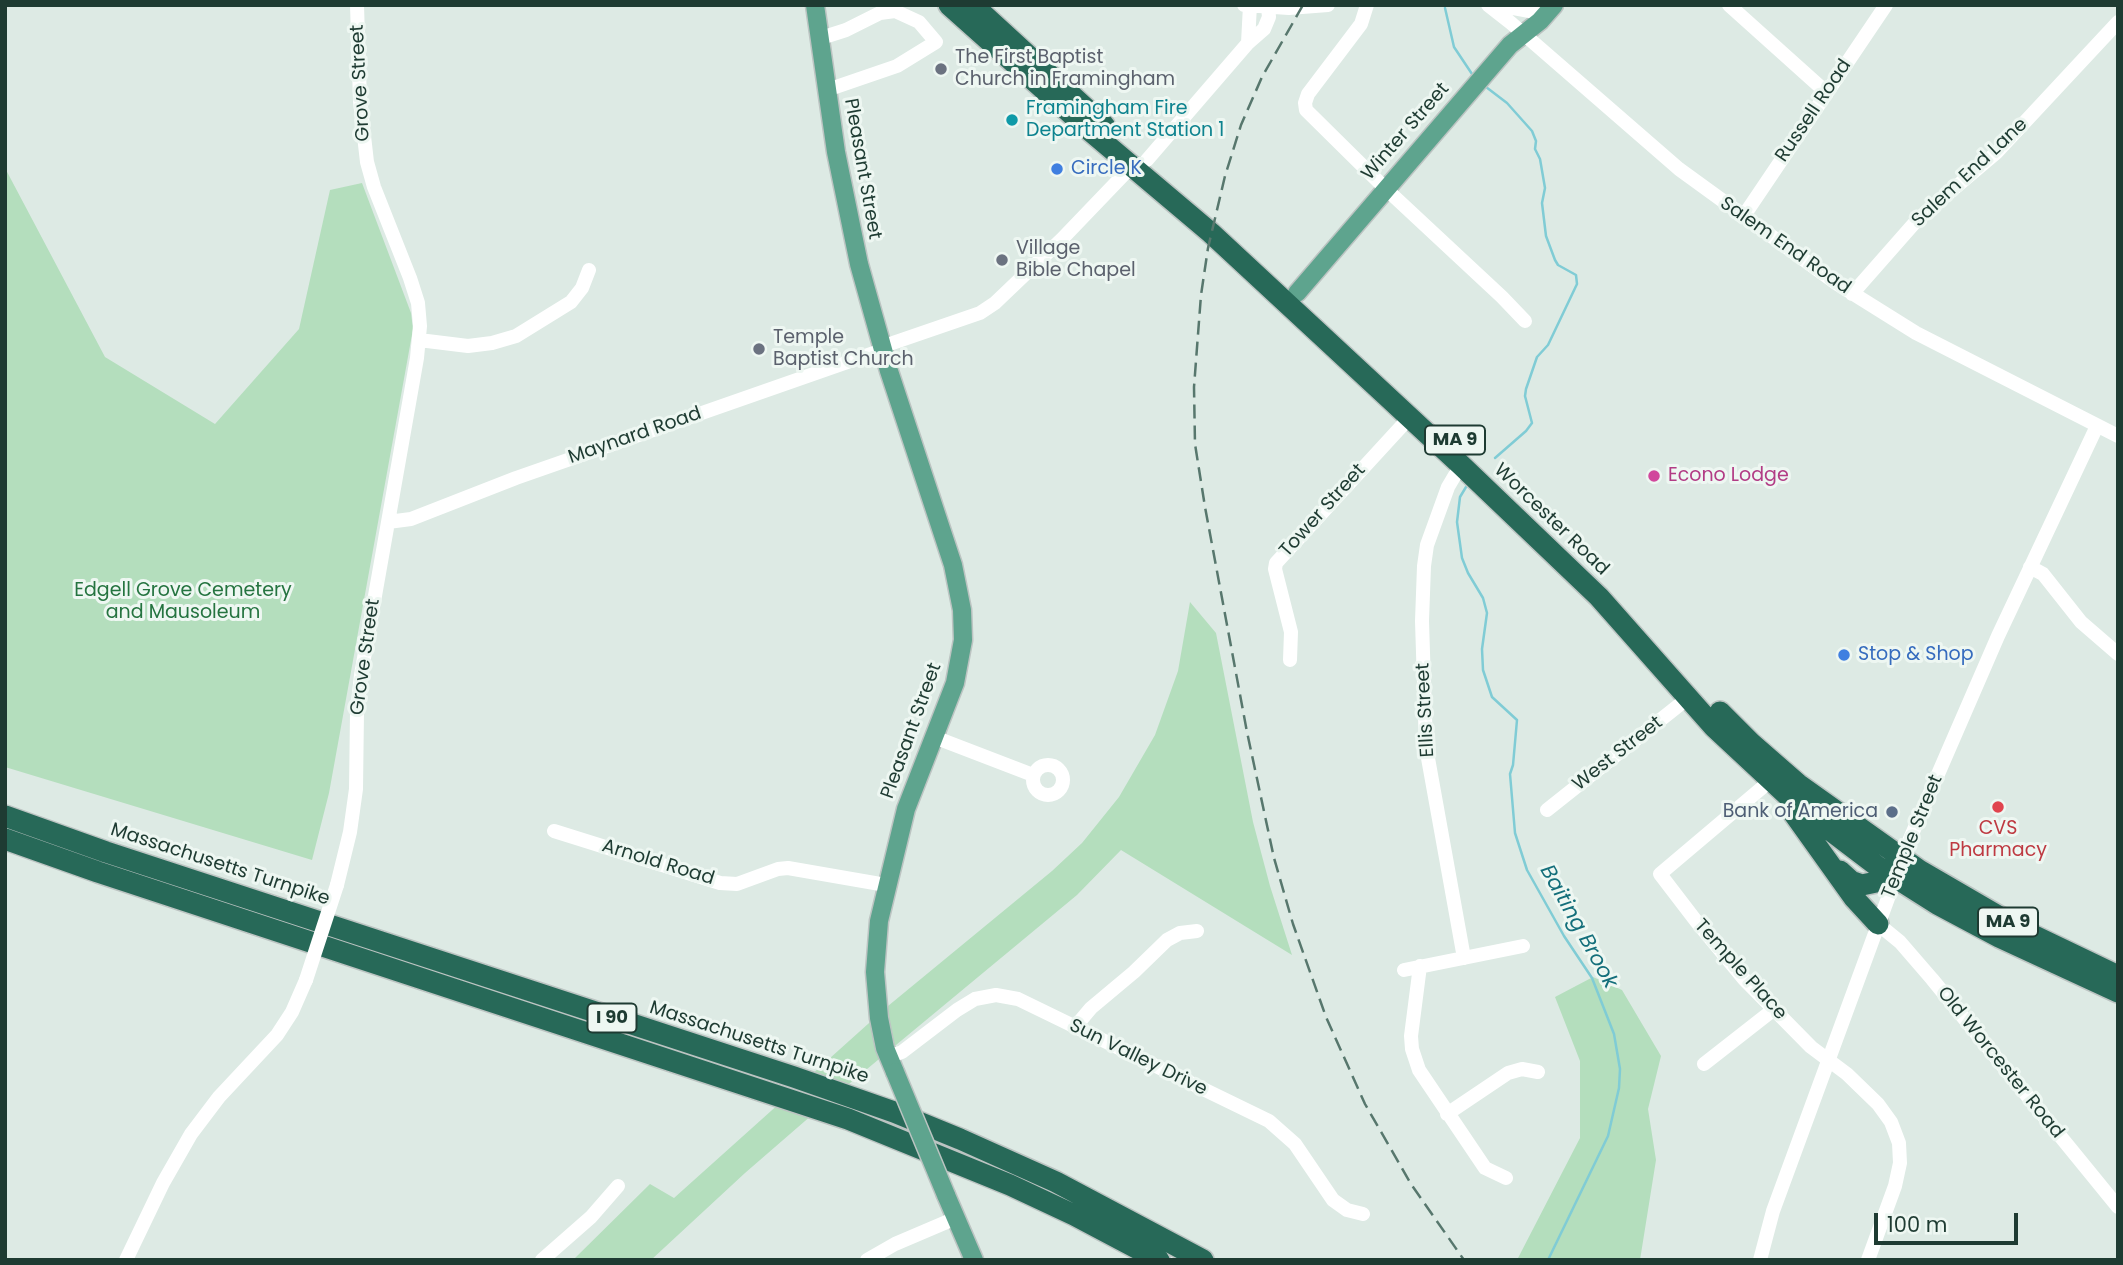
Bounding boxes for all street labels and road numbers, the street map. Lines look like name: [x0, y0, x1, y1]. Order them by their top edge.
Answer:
street label: Grove Street: [347, 24, 375, 142]
street label: Russell Road: [1771, 55, 1857, 167]
street label: Winter Street: [1357, 79, 1455, 185]
street label: Pleasant Street: [838, 97, 886, 241]
street label: Salem End Lane: [1907, 114, 2033, 232]
street label: Salem End Road: [1715, 192, 1855, 300]
street label: Maynard Road: [565, 403, 705, 469]
road number: MA 9: [1425, 426, 1485, 454]
street label: Worcester Road: [1489, 459, 1613, 581]
street label: Tower Street: [1275, 460, 1371, 562]
street label: Grove Street: [347, 597, 385, 717]
street label: Pleasant Street: [877, 660, 947, 802]
street label: Ellis Street: [1412, 662, 1440, 758]
street label: West Street: [1568, 712, 1668, 796]
street label: Temple Street: [1878, 772, 1948, 902]
street label: Massachusetts Turnpike: [108, 819, 332, 911]
street label: Arnold Road: [599, 835, 717, 891]
road number: MA 9: [1978, 908, 2038, 937]
street label: Temple Place: [1689, 915, 1791, 1025]
street label: Old Worcester Road: [1932, 982, 2068, 1144]
street label: Massachusetts Turnpike: [647, 997, 871, 1089]
road number: I 90: [588, 1003, 636, 1032]
street label: Sun Valley Drive: [1065, 1015, 1211, 1101]

